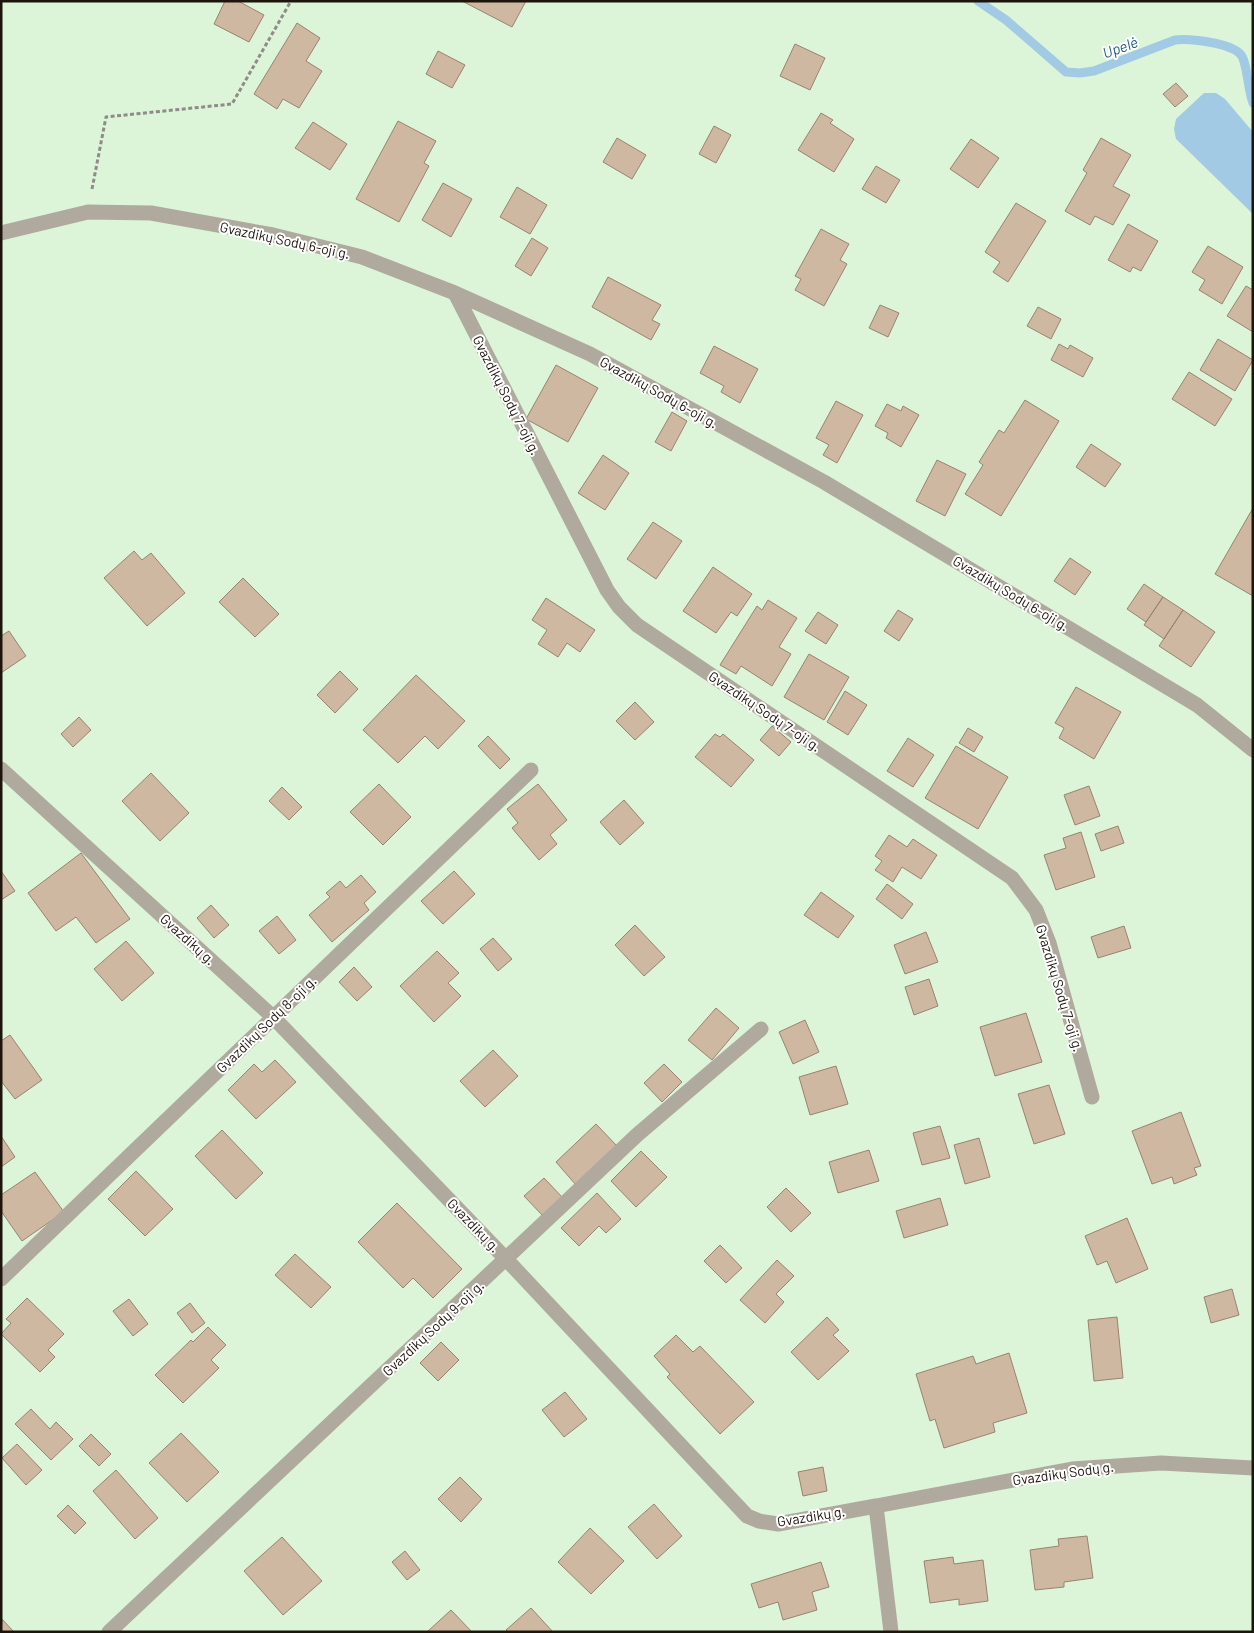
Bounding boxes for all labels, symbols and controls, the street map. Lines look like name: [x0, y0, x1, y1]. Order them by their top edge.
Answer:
water label: Upelė: [1100, 32, 1140, 62]
street label: Gvazdikų Sodų 6-oji g.: [218, 218, 352, 262]
street label: Gvazdikų Sodų 7-oji g.: [470, 332, 544, 458]
street label: Gvazdikų Sodų 6-oji g.: [597, 352, 721, 432]
street label: Gvazdikų Sodų 6-oji g.: [950, 552, 1072, 634]
street label: Gvazdikų Sodų 7-oji g.: [706, 667, 824, 755]
street label: Gvazdikų g.: [157, 910, 219, 968]
street label: Gvazdikų Sodų 7-oji g.: [1033, 922, 1087, 1054]
street label: Gvazdikų Sodų 8-oji g.: [212, 972, 320, 1076]
street label: Gvazdikų g.: [444, 1194, 504, 1256]
street label: Gvazdikų Sodų 9-oji g.: [379, 1277, 487, 1379]
street label: Gvazdikų Sodų g.: [1011, 1457, 1115, 1489]
street label: Gvazdikų g.: [776, 1502, 846, 1530]

